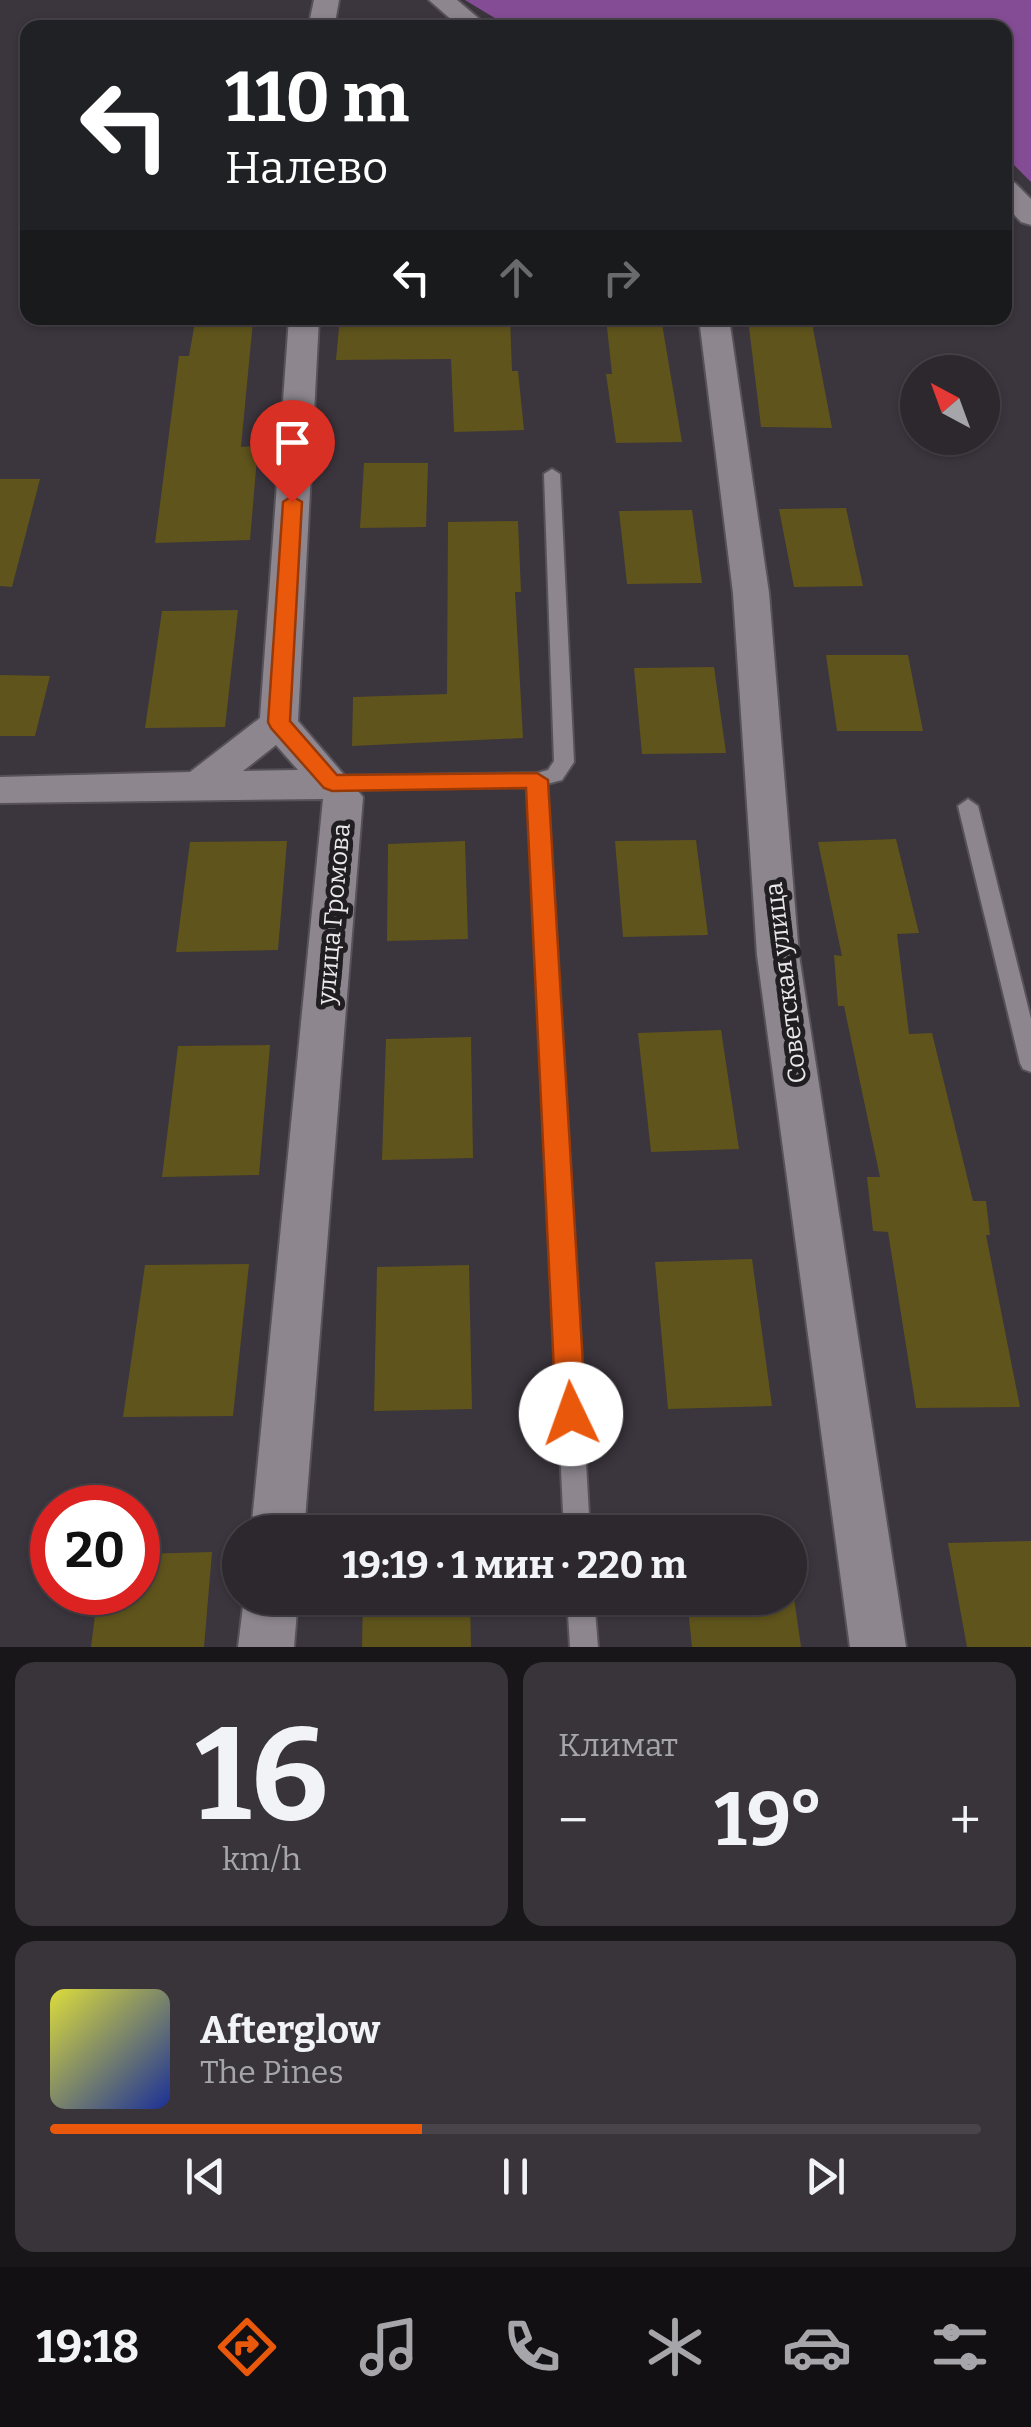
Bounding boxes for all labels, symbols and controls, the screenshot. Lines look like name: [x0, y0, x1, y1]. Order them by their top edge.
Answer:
text: 110 m: [225, 56, 409, 140]
icon: left: [60, 60, 190, 190]
text: Налево: [225, 141, 388, 195]
icon: left: [384, 250, 439, 305]
icon: ahead: [489, 250, 544, 305]
icon: right: [594, 250, 649, 305]
north arrow: [900, 355, 1000, 455]
map controls: [900, 355, 1000, 455]
pin: [250, 400, 335, 503]
icon: arrive: [265, 415, 320, 470]
street label: улица Громова: [311, 822, 357, 1007]
street label: Советская улица: [759, 880, 813, 1085]
position arrow: [519, 1362, 623, 1466]
speed limit sign: 20: [30, 1485, 160, 1615]
text: 19:19 · 1 мин · 220 m: [342, 1542, 687, 1588]
text: 16: [195, 1697, 328, 1853]
text: Климат: [558, 1726, 678, 1764]
text: 19°: [714, 1775, 824, 1865]
text: −: [558, 1788, 588, 1854]
text: +: [950, 1788, 981, 1854]
text: km/h: [222, 1840, 301, 1878]
text: Afterglow: [200, 2007, 380, 2053]
text: The Pines: [200, 2053, 344, 2091]
icon: previous: [178, 2149, 233, 2204]
icon: pause: [488, 2149, 543, 2204]
icon: next: [798, 2149, 853, 2204]
icon: directions: [212, 2312, 282, 2382]
icon: music: [354, 2312, 424, 2382]
icon: phone: [497, 2312, 567, 2382]
icon: climate: [640, 2312, 710, 2382]
icon: car: [782, 2312, 852, 2382]
icon: filters: [925, 2312, 995, 2382]
text: 19:18: [36, 2320, 139, 2374]

